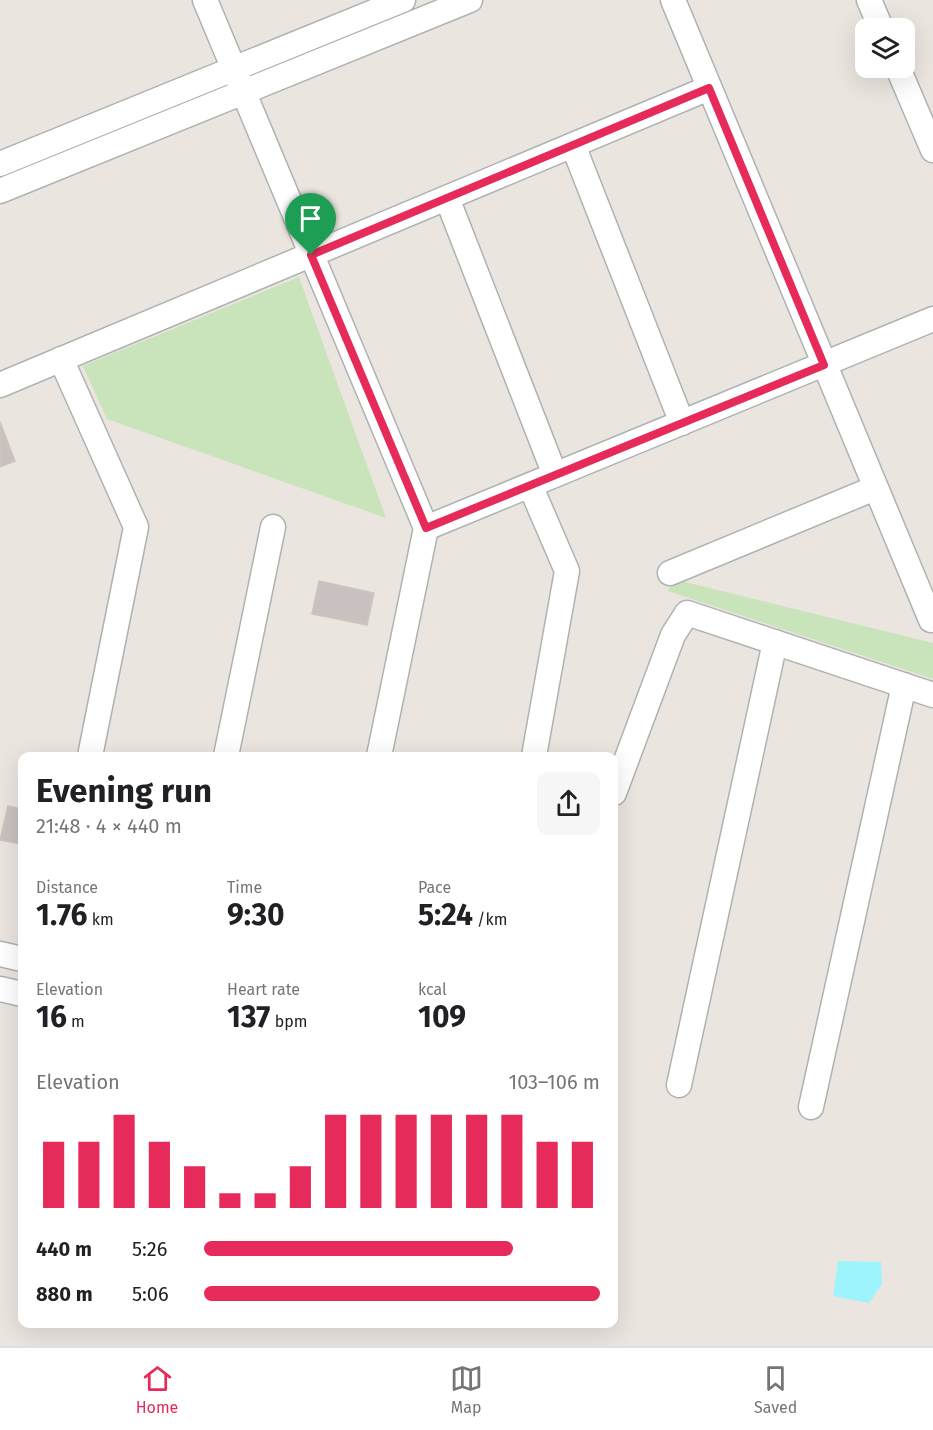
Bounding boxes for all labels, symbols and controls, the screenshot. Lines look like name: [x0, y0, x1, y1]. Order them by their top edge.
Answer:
map controls: [855, 18, 915, 78]
button: layers: [855, 18, 915, 78]
pin: [285, 193, 336, 255]
icon: arrive: [294, 202, 327, 235]
text: Evening run: [36, 771, 212, 811]
button: share: [537, 772, 600, 835]
text: 21:48 · 4 × 440 m: [36, 814, 182, 838]
text: Distance: [36, 878, 98, 897]
text: Time: [227, 878, 262, 897]
text: Pace: [418, 878, 451, 897]
text: 1.76: [36, 897, 88, 933]
text: 9:30: [227, 897, 285, 933]
text: 5:24: [418, 897, 473, 933]
text: km: [88, 910, 114, 929]
text: /km: [473, 910, 507, 929]
text: Elevation: [36, 980, 103, 999]
text: Heart rate: [227, 980, 300, 999]
text: kcal: [418, 980, 447, 999]
text: 16: [36, 999, 67, 1035]
text: 137: [227, 999, 270, 1035]
text: 109: [418, 999, 466, 1035]
text: m: [67, 1012, 85, 1031]
text: bpm: [270, 1012, 307, 1031]
text: Elevation: [36, 1070, 120, 1094]
text: 103–106 m: [508, 1070, 600, 1094]
text: 440 m: [36, 1237, 92, 1261]
text: 5:26: [132, 1237, 167, 1261]
text: 880 m: [36, 1282, 93, 1306]
text: 5:06: [132, 1282, 169, 1306]
tab: Home: [136, 1362, 178, 1417]
tab: Map: [450, 1362, 483, 1417]
tab: Saved: [754, 1362, 797, 1417]

